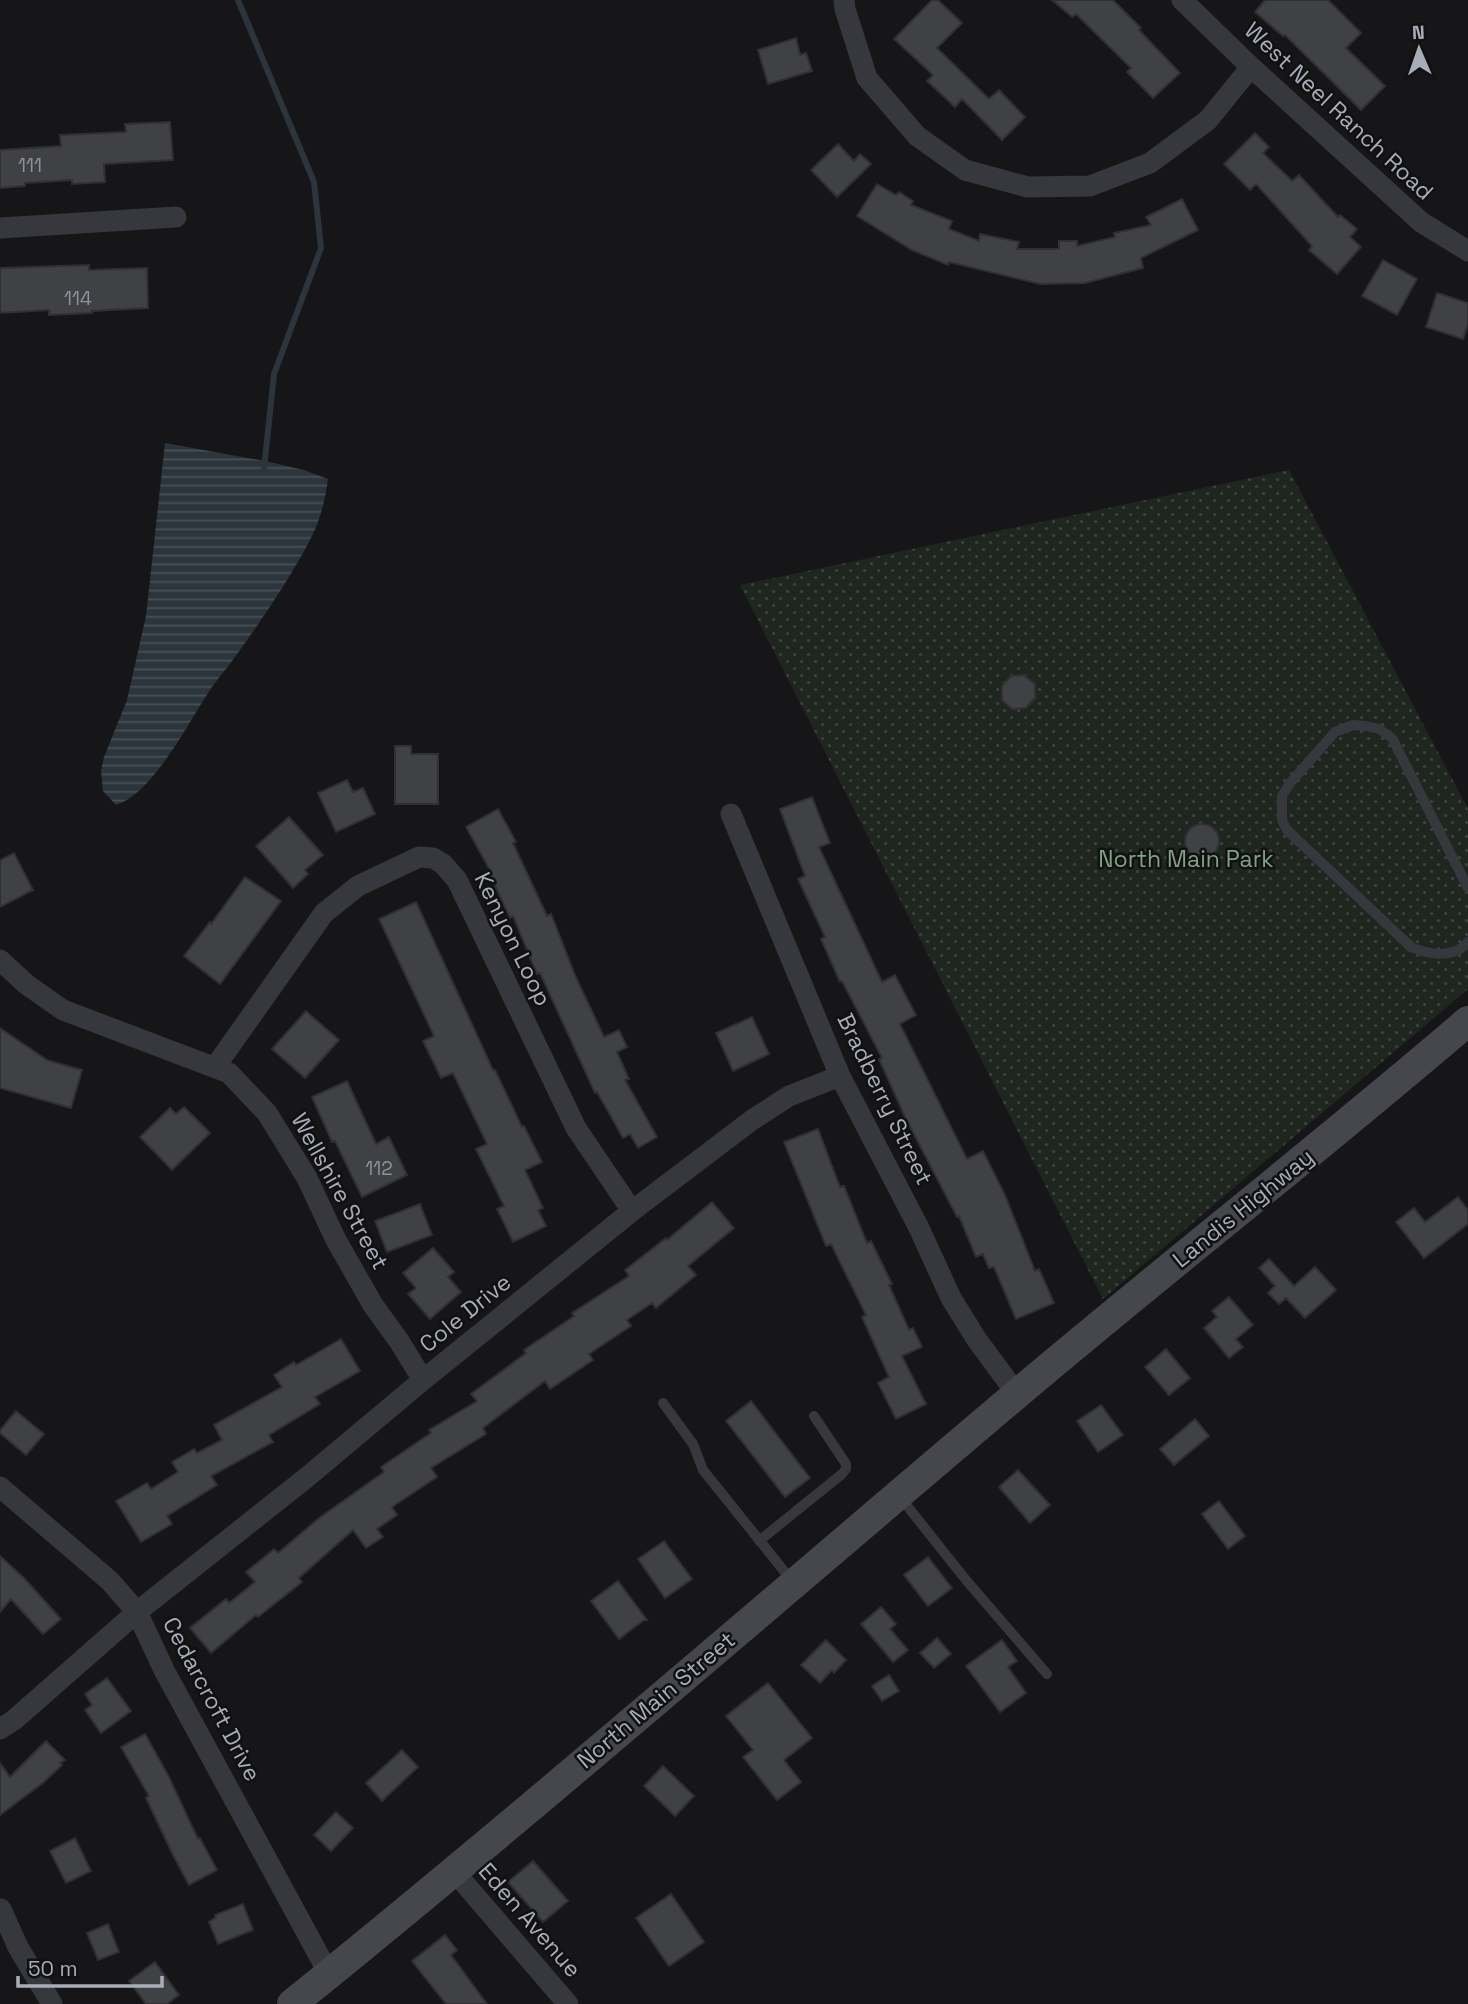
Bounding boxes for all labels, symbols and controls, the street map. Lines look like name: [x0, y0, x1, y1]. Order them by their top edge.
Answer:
north arrow: [1384, 14, 1454, 84]
street label: West Neel Ranch Road: [1239, 16, 1439, 206]
house number: 111: [18, 153, 42, 178]
house number: 114: [64, 286, 92, 311]
park label: North Main Park: [1098, 844, 1274, 874]
street label: Kenyon Loop: [468, 867, 558, 1011]
street label: Bradberry Street: [830, 1008, 940, 1190]
street label: Wellshire Street: [285, 1107, 395, 1275]
street label: Landis Highway: [1166, 1142, 1320, 1274]
house number: 112: [365, 1156, 393, 1181]
street label: Cole Drive: [413, 1267, 517, 1359]
street label: Cedarcroft Drive: [156, 1612, 268, 1786]
street label: North Main Street: [571, 1625, 741, 1775]
street label: Eden Avenue: [472, 1856, 588, 1984]
scale bar: [18, 1944, 161, 1988]
text: 50 m: [28, 1955, 78, 1982]

